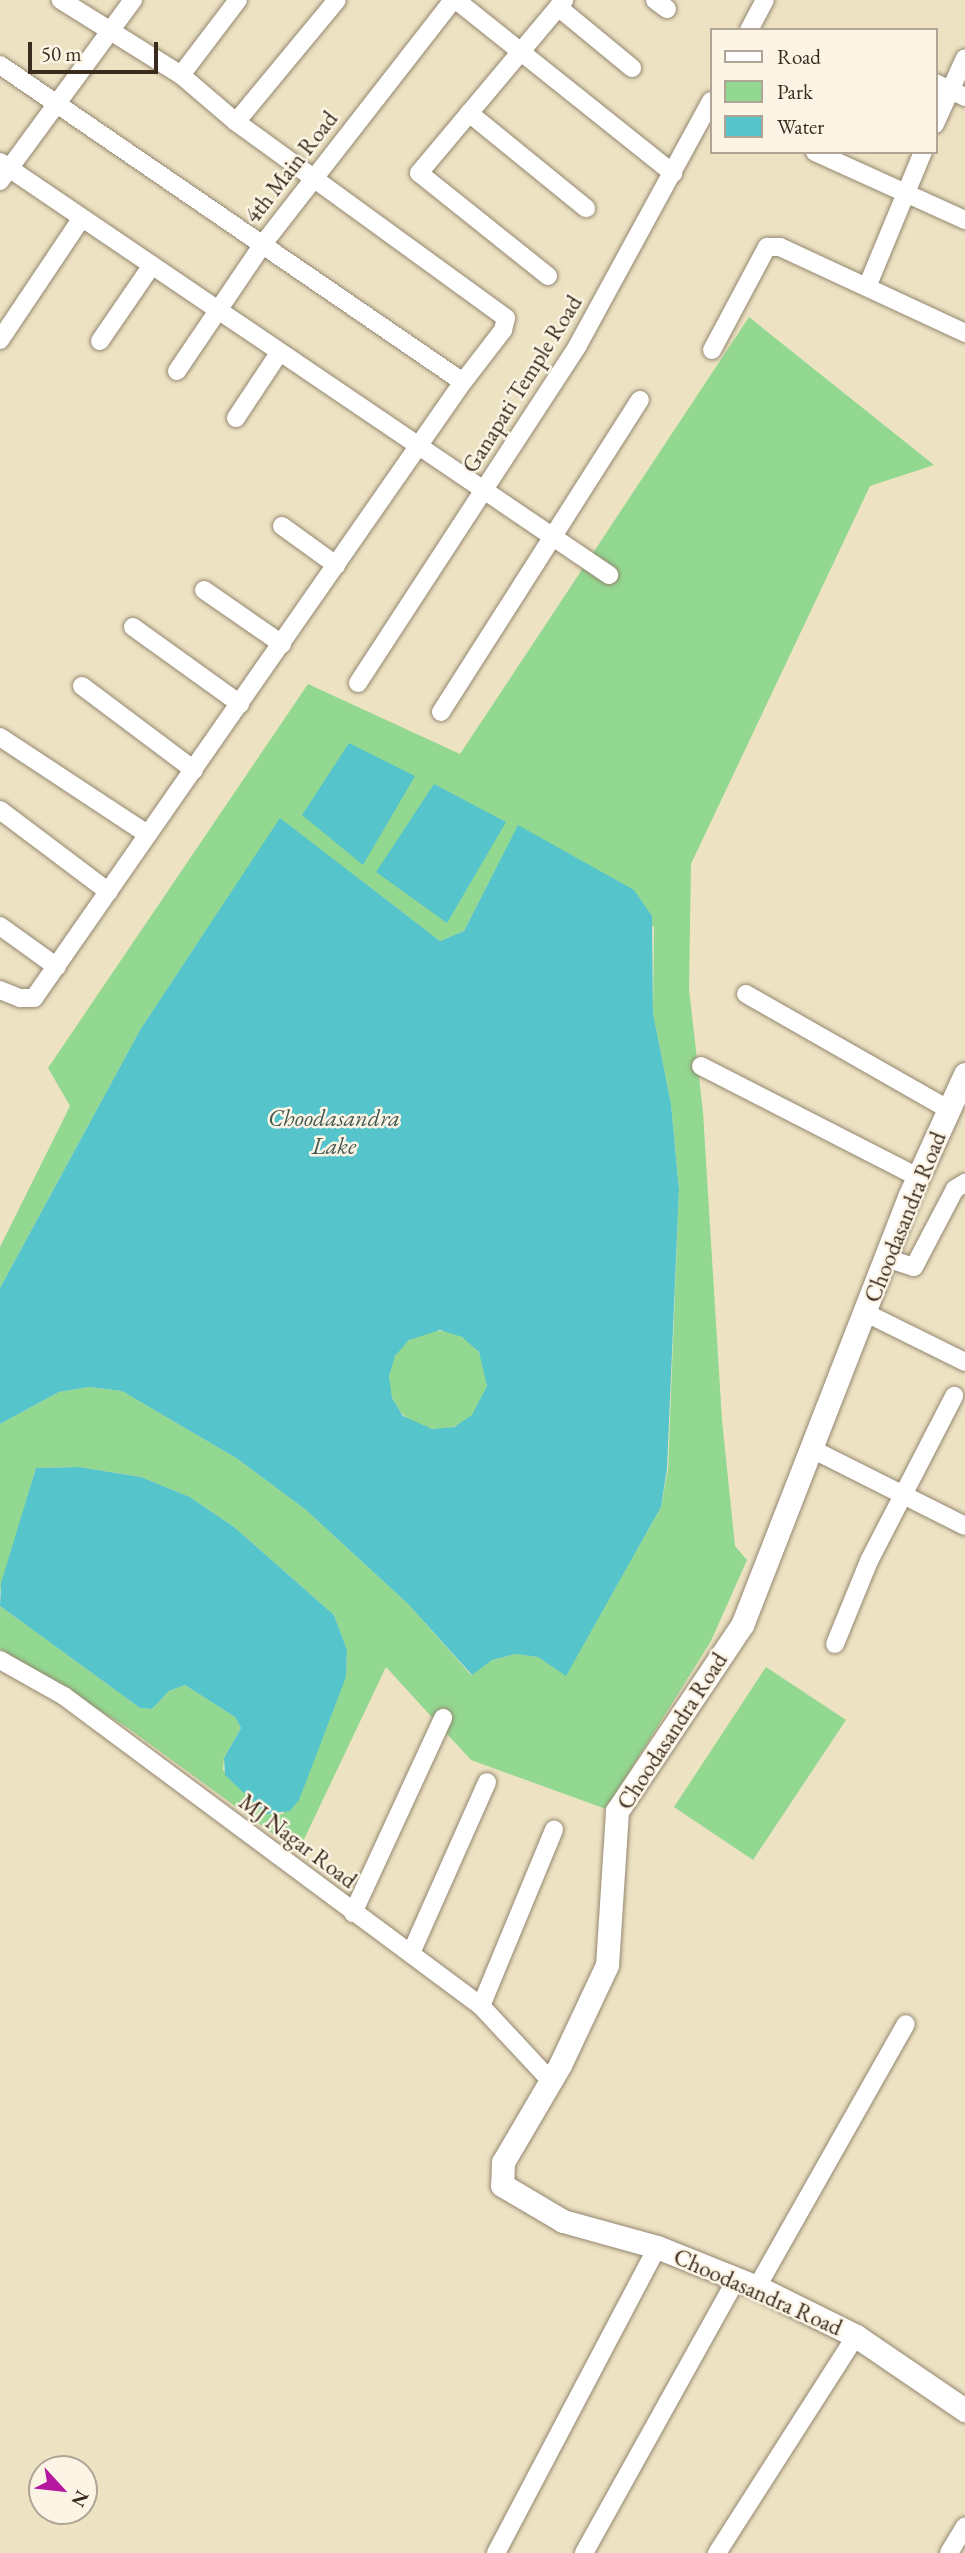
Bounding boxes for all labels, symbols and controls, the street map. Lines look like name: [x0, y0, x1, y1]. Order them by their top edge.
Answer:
scale bar: [32, 28, 161, 72]
legend: [710, 28, 937, 154]
text: 50 m: [41, 40, 82, 67]
text: Road: [777, 43, 821, 70]
text: Park: [777, 78, 813, 105]
street label: 4th Main Road: [239, 105, 343, 229]
text: Water: [777, 113, 824, 140]
street label: Ganapati Temple Road: [456, 290, 588, 478]
water label: Choodasandra Lake: [268, 1104, 400, 1160]
street label: Choodasandra Road: [858, 1128, 952, 1306]
street label: Choodasandra Road: [611, 1647, 733, 1815]
street label: MJ Nagar Road: [234, 1788, 362, 1894]
street label: Choodasandra Road: [669, 2242, 847, 2342]
north arrow: [28, 2455, 98, 2525]
text: N: [66, 2486, 95, 2511]

